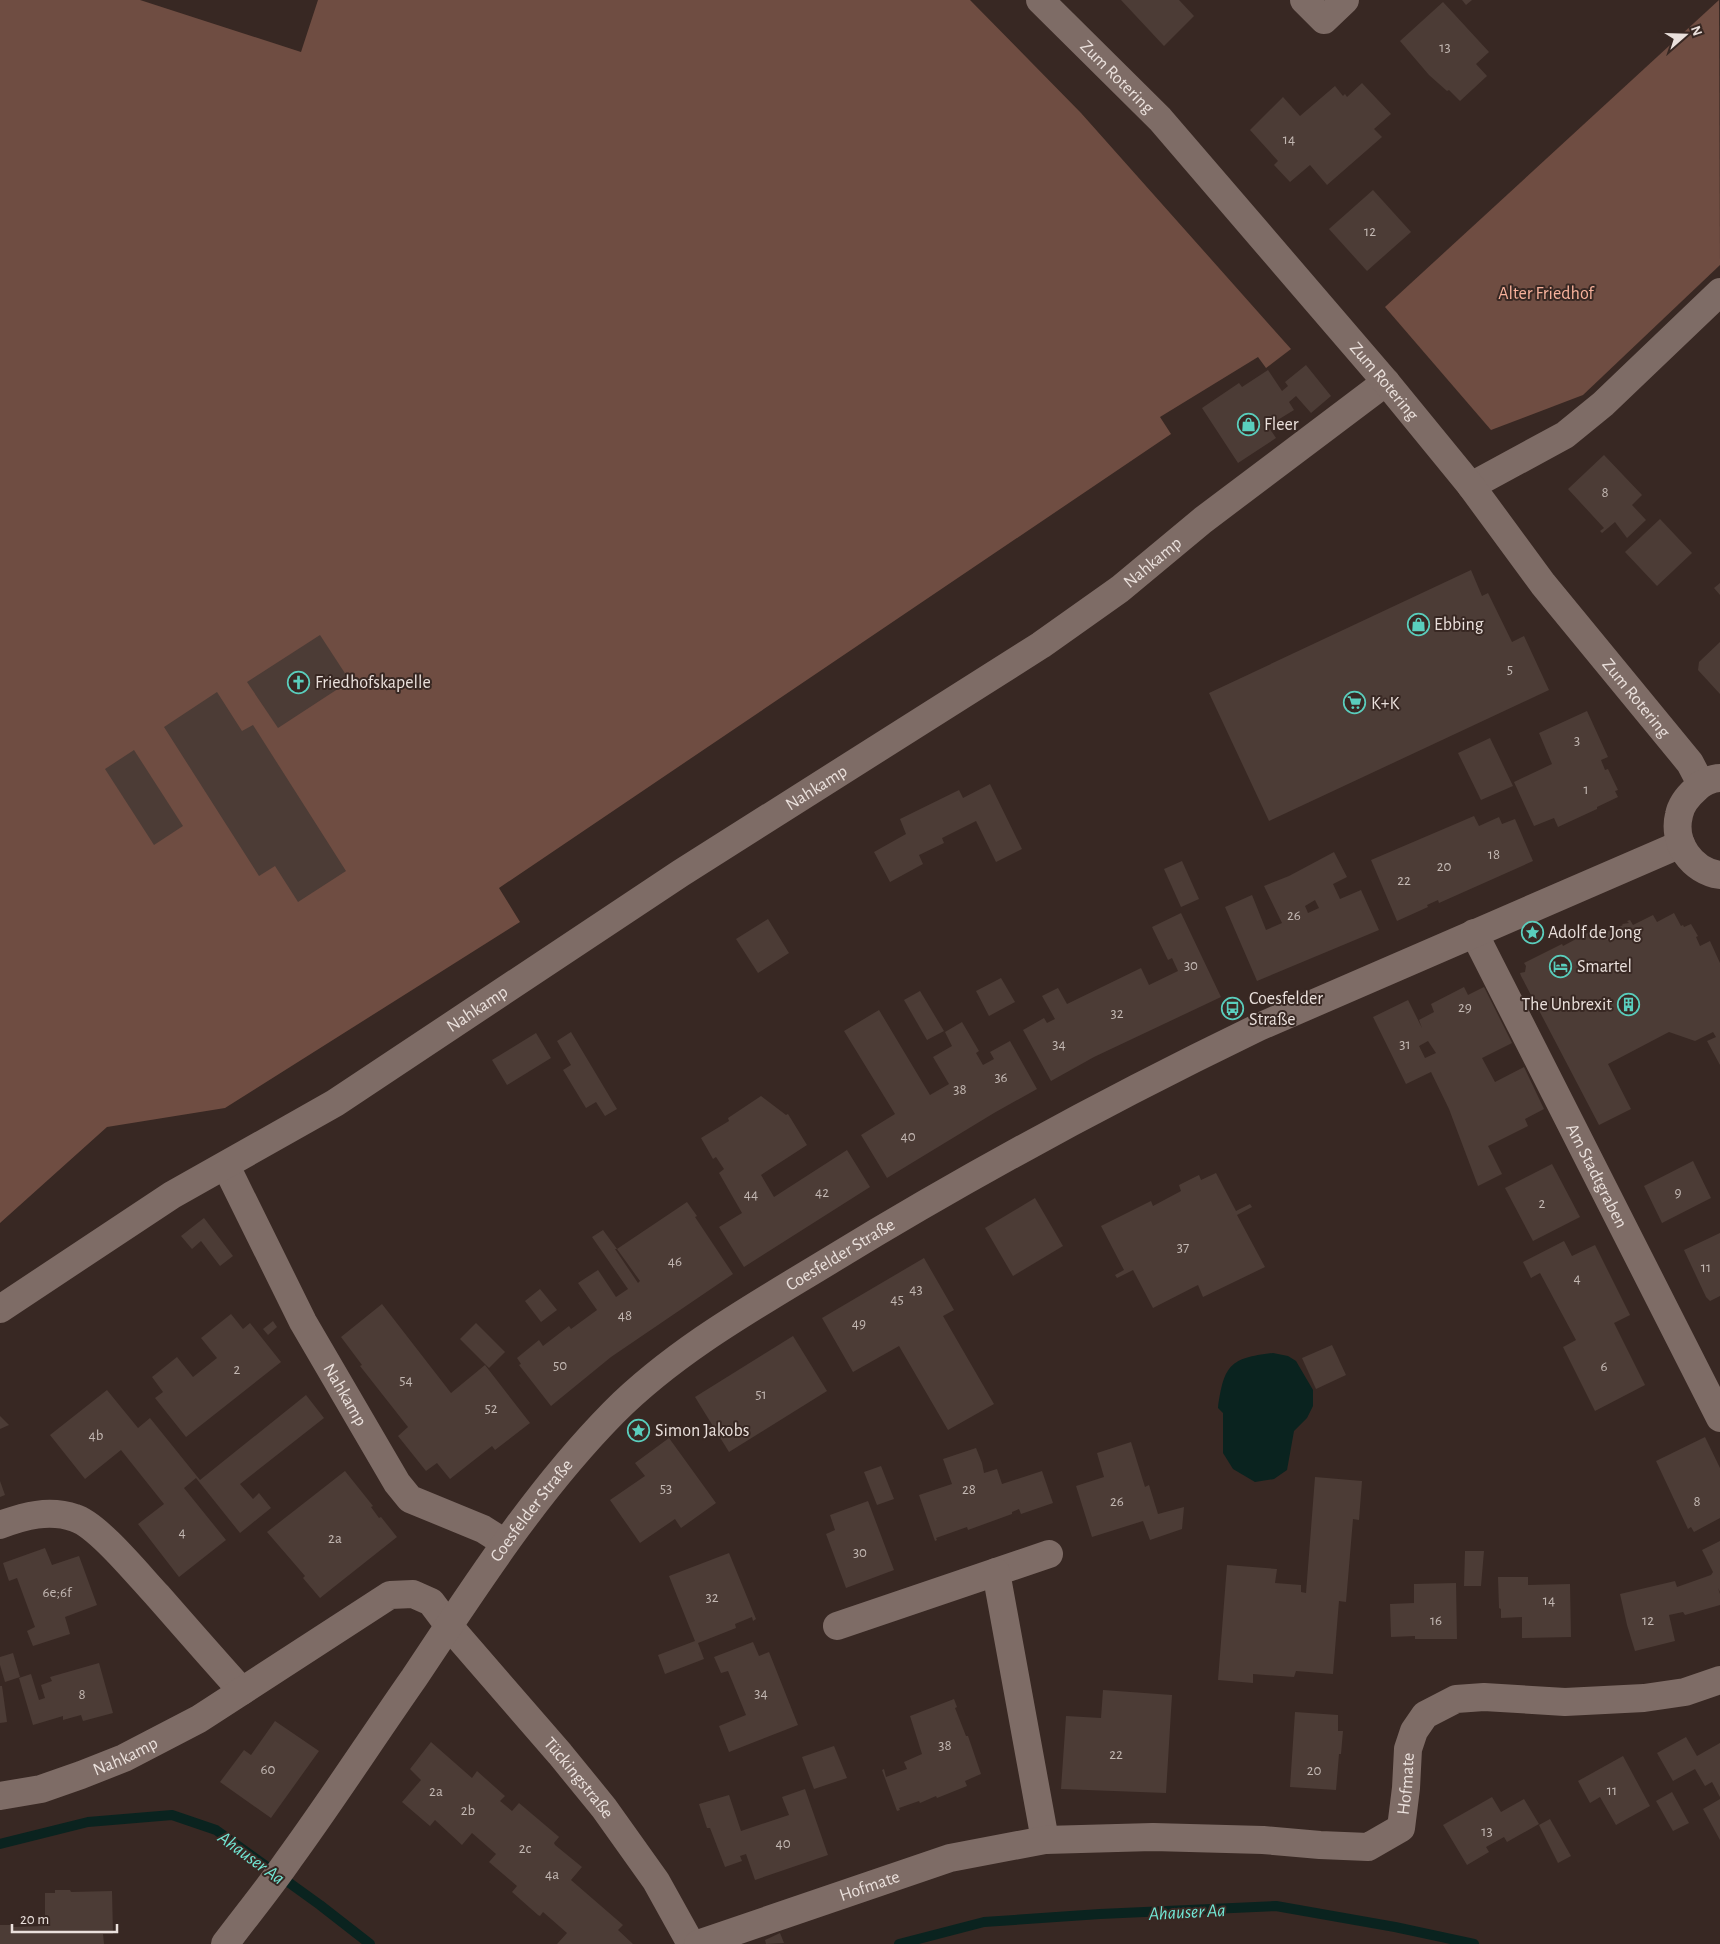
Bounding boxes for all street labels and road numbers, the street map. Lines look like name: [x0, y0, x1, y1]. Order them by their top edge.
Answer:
street label: Zum Rotering: [1076, 37, 1157, 118]
street label: Zum Rotering: [1346, 339, 1422, 424]
street label: Nahkamp: [1121, 534, 1185, 592]
street label: Zum Rotering: [1598, 656, 1673, 741]
street label: Nahkamp: [783, 762, 851, 814]
street label: Nahkamp: [444, 983, 511, 1036]
street label: Am Stadtgraben: [1562, 1121, 1630, 1231]
street label: Coesfelder Straße: [783, 1216, 898, 1295]
street label: Nahkamp: [319, 1361, 370, 1429]
street label: Coesfelder Straße: [487, 1456, 577, 1565]
street label: Nahkamp: [91, 1734, 161, 1779]
street label: Tückingstraße: [540, 1734, 616, 1822]
street label: Hofmate: [1395, 1752, 1418, 1816]
street label: Hofmate: [837, 1868, 902, 1905]

